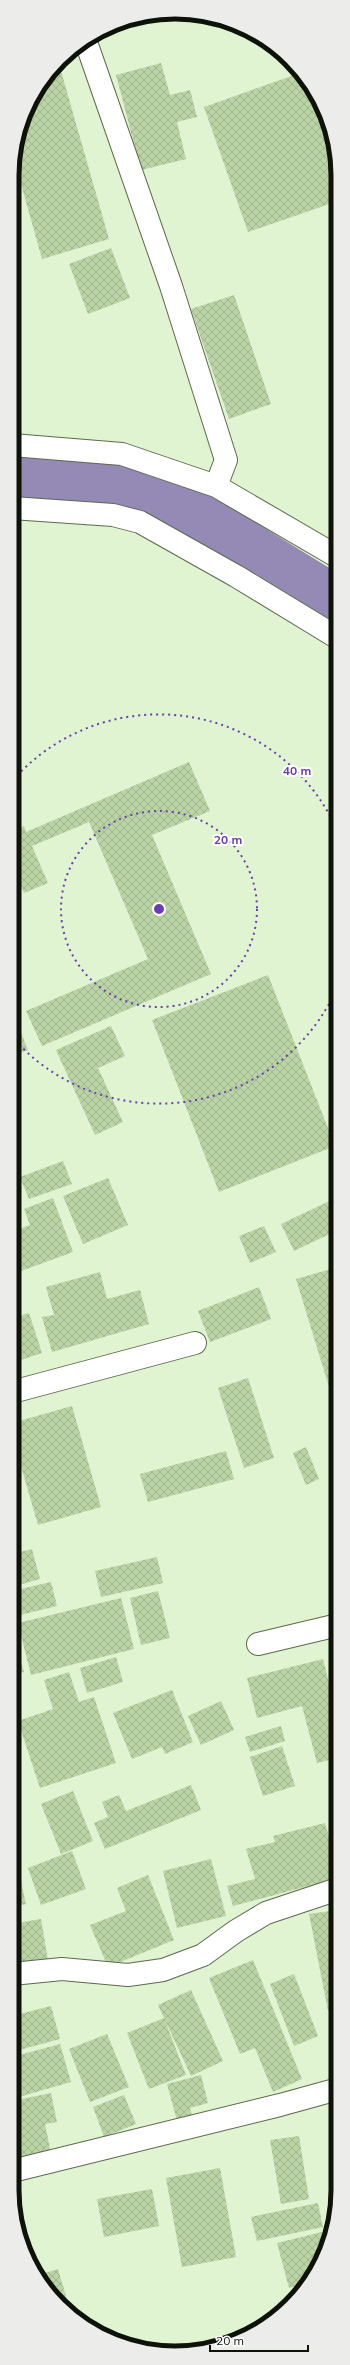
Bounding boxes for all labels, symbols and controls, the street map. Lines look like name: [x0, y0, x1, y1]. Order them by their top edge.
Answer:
text: 40 m: [283, 763, 311, 778]
text: 20 m: [214, 832, 242, 847]
centre of rings: [152, 902, 166, 916]
scale bar: [210, 2327, 308, 2353]
text: 20 m: [216, 2333, 244, 2348]

